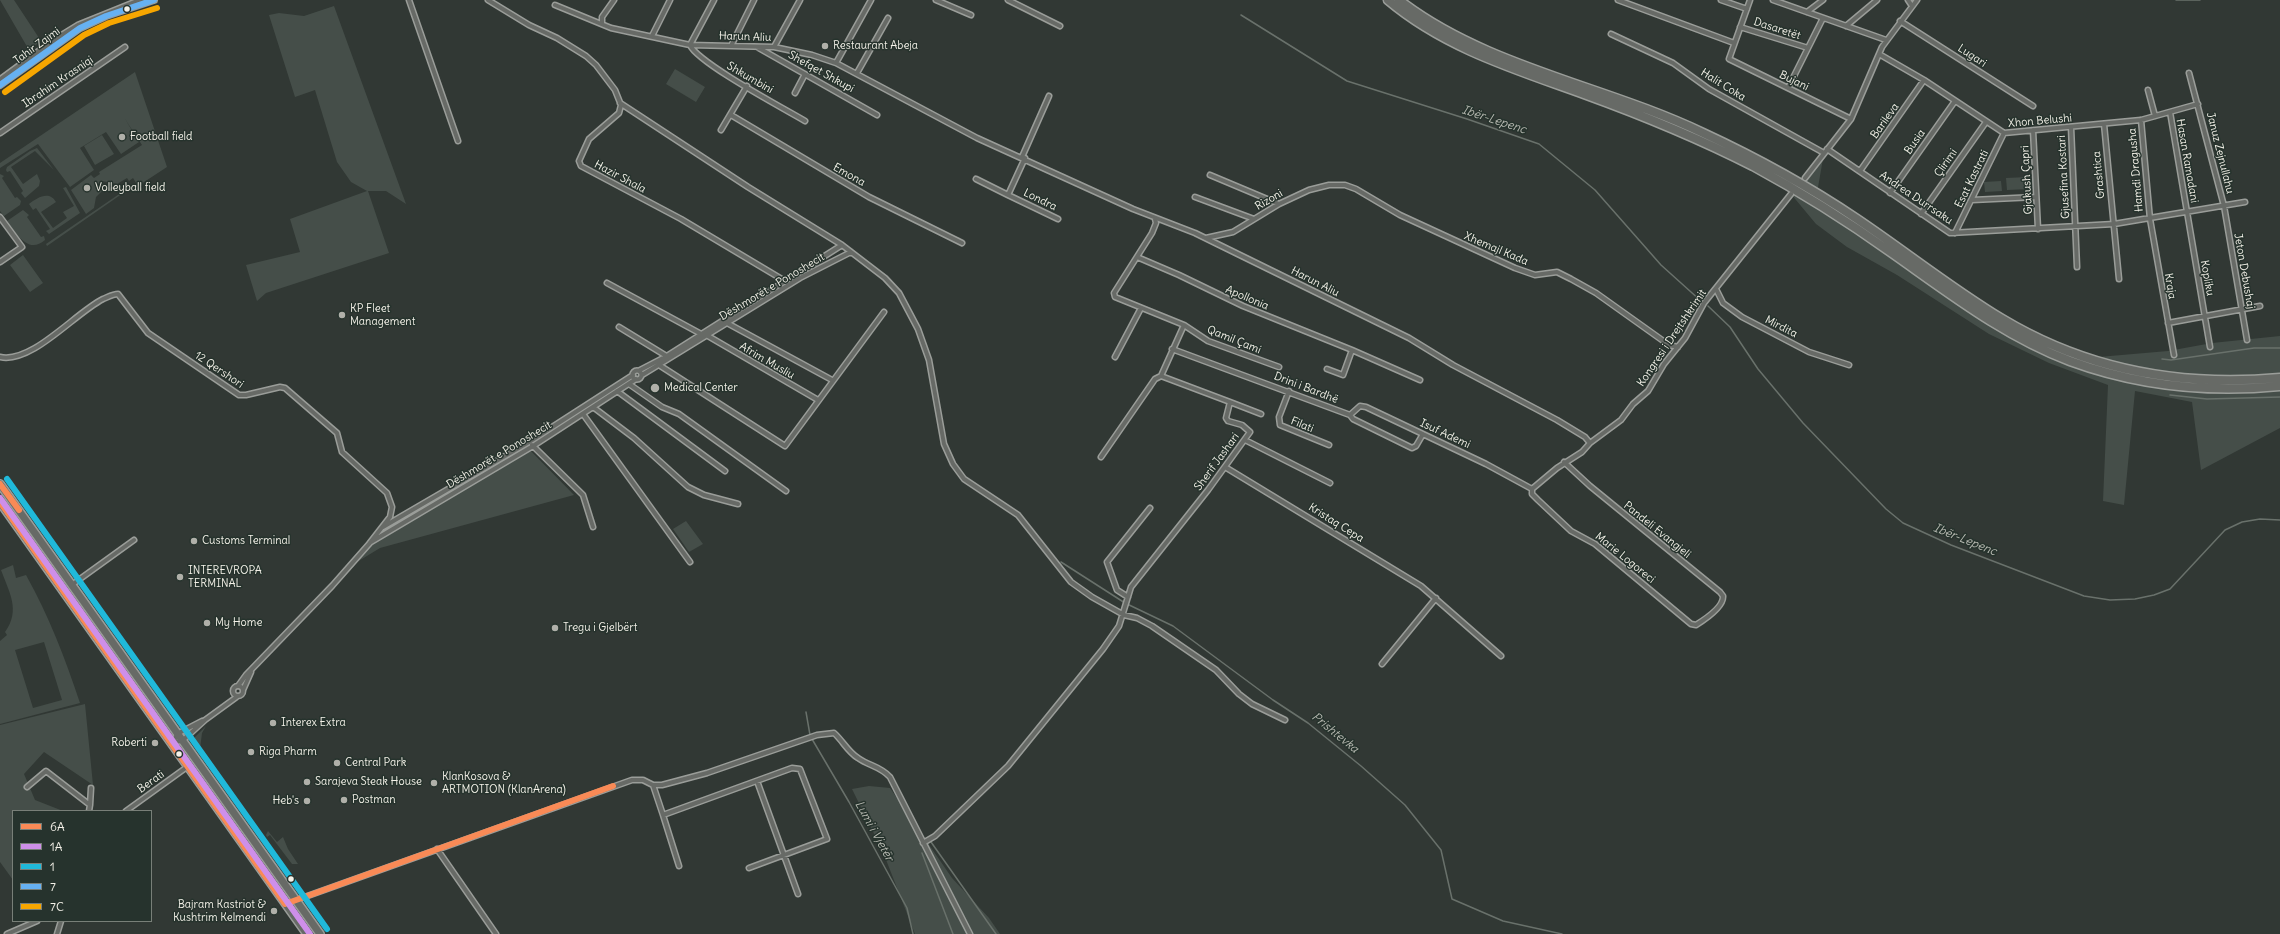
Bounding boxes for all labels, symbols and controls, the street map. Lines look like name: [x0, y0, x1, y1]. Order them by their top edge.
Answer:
unlabelled marker: [122, 4, 132, 14]
street label: Dasaretët: [1752, 15, 1802, 43]
street label: Tahir Zajmi: [11, 25, 63, 67]
street label: Harun Aliu: [719, 29, 771, 45]
place label: Restaurant Abeja: [833, 39, 918, 53]
marker: Restaurant Abeja: [820, 41, 830, 51]
street label: Lugari: [1955, 42, 1989, 70]
street label: Shefqet Shkupi: [786, 48, 856, 96]
street label: Ibrahim Krasniqi: [20, 53, 96, 111]
street label: Shkumbini: [724, 59, 776, 97]
street label: Halit Coka: [1698, 66, 1748, 104]
street label: Bujani: [1777, 68, 1811, 94]
street label: Barileva: [1868, 101, 1902, 141]
water label: Ibër-Lepenc: [1460, 103, 1528, 137]
street label: Januz Zejnullahu: [2204, 111, 2236, 195]
street label: Xhon Belushi: [2007, 112, 2073, 130]
street label: Hasan Ramadani: [2173, 118, 2201, 204]
street label: Busia: [1902, 127, 1928, 157]
street label: Hamdi Dragusha: [2126, 128, 2146, 212]
place label: Football field: [130, 130, 193, 144]
marker: Football field: [117, 132, 127, 142]
street label: Gjusefina Kostari: [2055, 135, 2073, 219]
street label: Gjakush Çapri: [2019, 145, 2035, 215]
street label: Çlirimi: [1932, 147, 1960, 179]
street label: Esat Kastrati: [1952, 148, 1992, 210]
street label: Grashtica: [2090, 151, 2108, 199]
street label: Hazir Shala: [592, 158, 648, 196]
street label: Emona: [831, 161, 867, 189]
street label: Andrea Durrsaku: [1877, 169, 1955, 227]
place label: Volleyball field: [95, 181, 166, 195]
marker: Volleyball field: [82, 183, 92, 193]
street label: Londra: [1021, 186, 1059, 214]
street label: Rizoni: [1253, 187, 1285, 213]
street label: Xhemajl Kada: [1462, 230, 1530, 268]
street label: Jeton Debushaj: [2231, 232, 2257, 310]
street label: Dëshmorët e Ponoshecit: [717, 250, 827, 324]
street label: Kopliku: [2197, 259, 2217, 297]
street label: Harun Aliu: [1289, 264, 1341, 300]
street label: Kraja: [2161, 272, 2179, 300]
street label: Apollonia: [1223, 283, 1271, 313]
street label: Kongresi i Drejtshkrimit: [1635, 287, 1709, 389]
place label: KP Fleet Management: [350, 302, 415, 328]
marker: KP Fleet Management: [337, 310, 347, 320]
street label: Mirdita: [1763, 313, 1799, 341]
street label: Qamil Çami: [1205, 323, 1263, 357]
street label: Afrim Musliu: [737, 340, 797, 382]
street label: 12 Qershori: [192, 349, 246, 391]
street label: Drini i Bardhë: [1272, 370, 1340, 406]
place label: Medical Center: [664, 381, 738, 395]
marker: Medical Center: [649, 382, 661, 394]
street label: Filati: [1289, 414, 1315, 436]
street label: Isuf Ademi: [1418, 417, 1472, 451]
street label: Dëshmorët e Ponoshecit: [444, 418, 554, 492]
street label: Sherif Jashari: [1192, 431, 1242, 493]
street label: Pandeli Evangjeli: [1621, 499, 1693, 561]
street label: Kristaq Cepa: [1306, 501, 1366, 545]
water label: Ibër-Lepenc: [1931, 521, 1999, 559]
street label: Marie Logoreci: [1592, 530, 1658, 586]
place label: Customs Terminal: [202, 534, 290, 548]
marker: Customs Terminal: [189, 536, 199, 546]
place label: INTEREVROPA TERMINAL: [188, 564, 262, 590]
marker: INTEREVROPA TERMINAL: [175, 572, 185, 582]
place label: My Home: [215, 616, 262, 630]
marker: My Home: [202, 618, 212, 628]
place label: Tregu i Gjelbërt: [563, 621, 637, 635]
marker: Tregu i Gjelbërt: [550, 623, 560, 633]
water label: Prishtevka: [1309, 710, 1361, 756]
place label: Interex Extra: [281, 716, 346, 730]
marker: Interex Extra: [268, 718, 278, 728]
place label: Roberti: [111, 736, 147, 750]
marker: Roberti: [150, 738, 160, 748]
place label: Riga Pharm: [259, 745, 317, 759]
marker: Riga Pharm: [246, 747, 256, 757]
unlabelled marker: [174, 749, 184, 759]
place label: Central Park: [345, 756, 406, 770]
marker: Central Park: [332, 758, 342, 768]
street label: Berati: [135, 768, 167, 796]
place label: KlanKosova & ARTMOTION (KlanArena): [442, 770, 566, 796]
place label: Sarajeva Steak House: [315, 775, 422, 789]
marker: Sarajeva Steak House: [302, 777, 312, 787]
marker: KlanKosova & ARTMOTION (KlanArena): [429, 778, 439, 788]
place label: Postman: [352, 793, 396, 807]
place label: Heb's: [272, 794, 299, 808]
marker: Postman: [339, 795, 349, 805]
marker: Heb's: [302, 796, 312, 806]
water label: Lumi i Vjetër: [851, 798, 897, 864]
legend: [12, 810, 152, 922]
text: 6A: [50, 819, 65, 834]
text: 1A: [50, 839, 62, 854]
text: 1: [50, 859, 55, 874]
unlabelled marker: [286, 874, 296, 884]
text: 7: [50, 879, 56, 894]
place label: Bajram Kastriot & Kushtrim Kelmendi: [173, 898, 266, 924]
text: 7C: [50, 899, 64, 914]
marker: Bajram Kastriot & Kushtrim Kelmendi: [269, 906, 279, 916]

